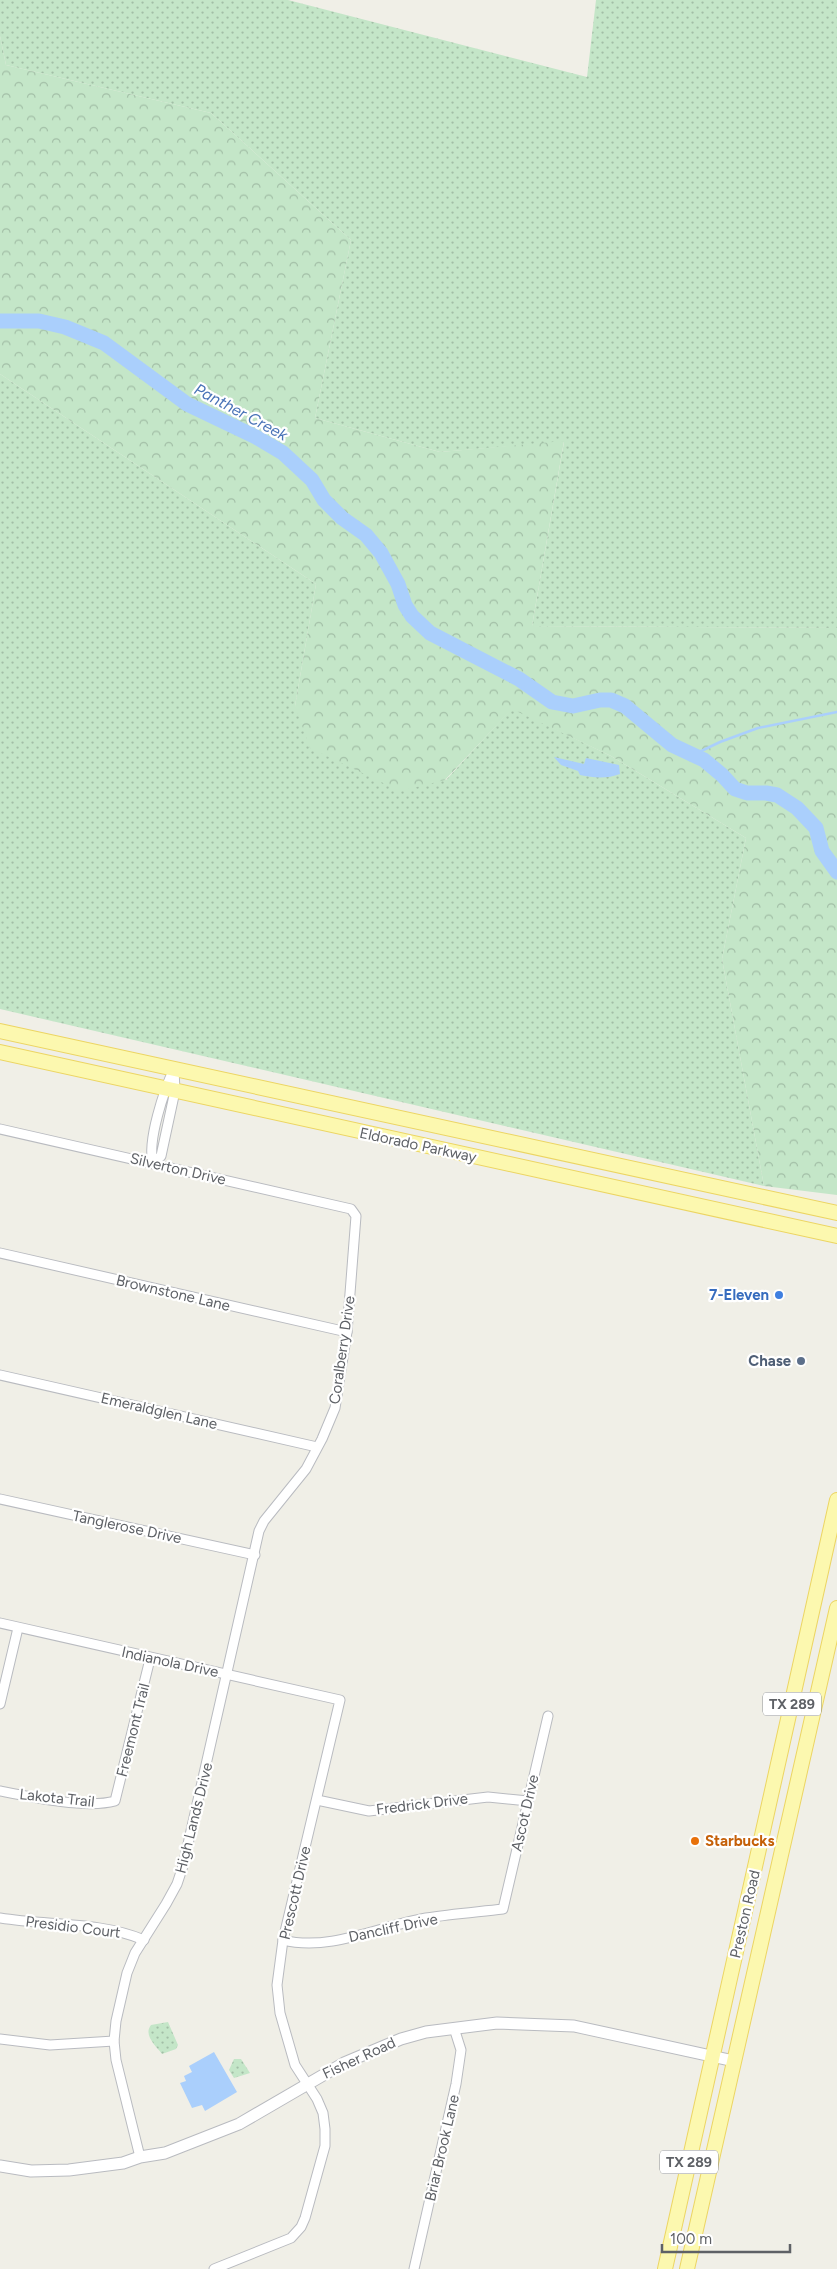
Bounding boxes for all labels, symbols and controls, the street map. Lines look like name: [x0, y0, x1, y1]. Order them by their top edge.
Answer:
water label: Panther Creek: [191, 379, 292, 445]
street label: Eldorado Parkway: [358, 1124, 478, 1166]
street label: Silverton Drive: [128, 1149, 228, 1189]
street label: Brownstone Lane: [114, 1271, 232, 1315]
place label: 7-Eleven: [709, 1286, 769, 1304]
marker: 7-Eleven: [773, 1289, 785, 1301]
street label: Coralberry Drive: [326, 1295, 358, 1405]
place label: Chase: [748, 1352, 792, 1370]
marker: Chase: [795, 1355, 807, 1367]
street label: Emeraldglen Lane: [99, 1389, 219, 1433]
street label: Tanglerose Drive: [71, 1507, 183, 1547]
street label: Indianola Drive: [120, 1643, 220, 1681]
street label: Freemont Trail: [113, 1681, 153, 1779]
road number: TX 289: [763, 1692, 821, 1716]
street label: High Lands Drive: [172, 1761, 216, 1875]
street label: Ascot Drive: [507, 1773, 543, 1853]
street label: Lakota Trail: [19, 1785, 95, 1811]
street label: Fredrick Drive: [375, 1789, 469, 1819]
place label: Starbucks: [705, 1832, 774, 1850]
marker: Starbucks: [689, 1835, 701, 1847]
street label: Prescott Drive: [275, 1844, 315, 1942]
street label: Preston Road: [726, 1868, 764, 1960]
street label: Dancliff Drive: [347, 1910, 439, 1946]
street label: Presidio Court: [24, 1912, 122, 1942]
street label: Fisher Road: [320, 2033, 398, 2083]
street label: Briar Brook Lane: [421, 2093, 463, 2203]
road number: TX 289: [660, 2150, 718, 2174]
scale bar: [662, 2222, 790, 2254]
text: 100 m: [670, 2230, 712, 2248]

